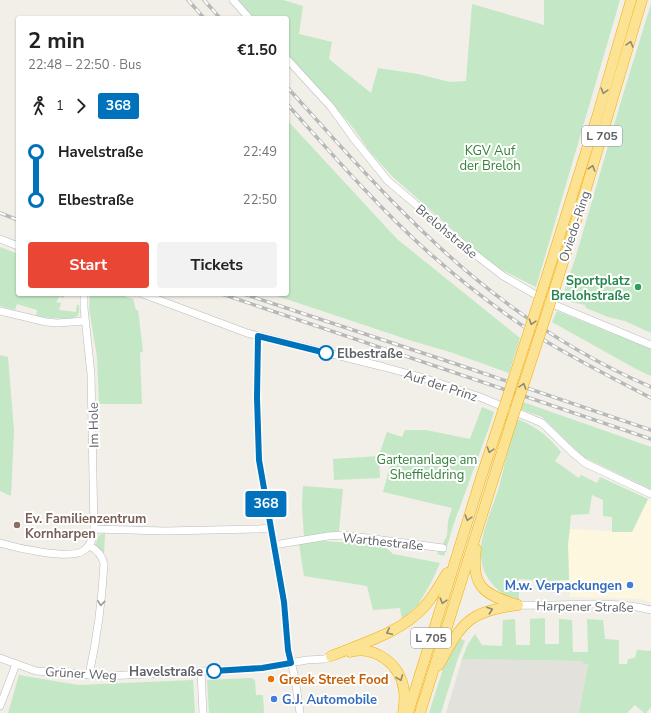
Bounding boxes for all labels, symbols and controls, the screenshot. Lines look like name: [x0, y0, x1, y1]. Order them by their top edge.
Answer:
text: 2 min: [28, 26, 85, 56]
text: €1.50: [237, 40, 277, 60]
one-way arrow: [625, 41, 634, 48]
text: 22:48 – 22:50 · Bus: [28, 56, 142, 74]
one-way arrow: [600, 87, 609, 94]
icon: walk: [28, 95, 50, 117]
icon: forward: [70, 95, 92, 117]
text: 368: [106, 96, 131, 115]
text: 1: [56, 97, 64, 115]
road number: L 705: [582, 126, 622, 146]
text: Havelstraße: [58, 142, 143, 162]
park label: KGV Auf der Breloh: [459, 142, 521, 175]
text: 22:49: [243, 143, 277, 161]
one-way arrow: [587, 165, 596, 172]
street label: Oviedo-Ring: [555, 188, 595, 264]
text: Elbestraße: [58, 190, 134, 210]
text: 22:50: [243, 191, 277, 209]
street label: Brelohstraße: [412, 201, 481, 263]
button: Start: [28, 242, 149, 288]
button: Tickets: [157, 242, 277, 288]
place label: Sportplatz Brelohstraße: [551, 272, 630, 305]
marker: Sportplatz Brelohstraße: [633, 282, 643, 292]
one-way arrow: [528, 318, 537, 325]
marker: Elbestraße: [318, 345, 334, 361]
place label: Elbestraße: [337, 345, 403, 363]
street label: Auf der Prinz: [402, 366, 480, 406]
one-way arrow: [518, 383, 527, 390]
street label: Im Hole: [85, 402, 103, 448]
one-way arrow: [486, 446, 495, 453]
park label: Gartenanlage am Sheffieldring: [376, 451, 478, 484]
line badge: 368: [243, 491, 289, 517]
text: 368: [253, 494, 279, 513]
place label: Ev. Familienzentrum Kornharpen: [25, 510, 146, 543]
one-way arrow: [464, 514, 473, 521]
marker: Ev. Familienzentrum Kornharpen: [12, 520, 22, 530]
street label: Warthestraße: [341, 529, 424, 555]
place label: M.w. Verpackungen: [505, 577, 622, 595]
marker: M.w. Verpackungen: [625, 580, 635, 590]
one-way arrow: [439, 597, 448, 604]
street label: Harpener Straße: [536, 597, 634, 617]
one-way arrow: [97, 600, 106, 606]
one-way arrow: [486, 606, 493, 615]
one-way arrow: [385, 627, 393, 635]
road number: L 705: [411, 628, 451, 648]
street label: Grüner Weg: [45, 663, 117, 685]
place label: Havelstraße: [129, 663, 203, 681]
marker: Havelstraße: [206, 663, 222, 679]
place label: Greek Street Food: [279, 671, 389, 689]
marker: Greek Street Food: [266, 674, 276, 684]
one-way arrow: [396, 675, 404, 682]
place label: G.J. Automobile: [282, 691, 377, 709]
marker: G.J. Automobile: [269, 694, 279, 704]

